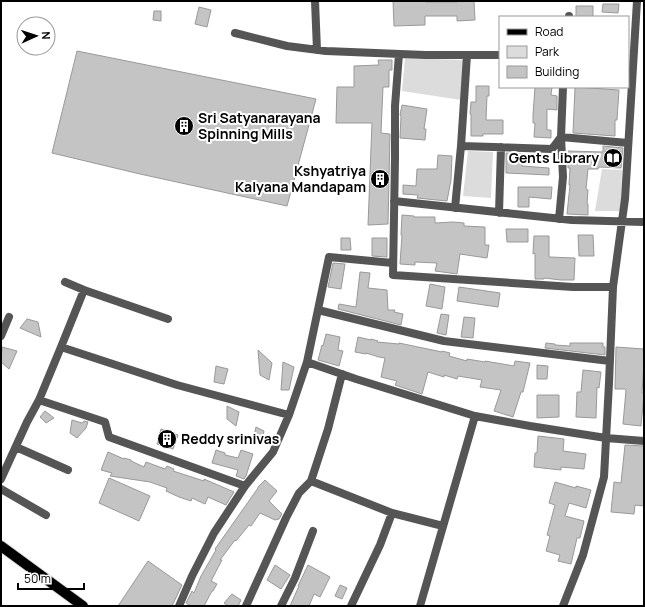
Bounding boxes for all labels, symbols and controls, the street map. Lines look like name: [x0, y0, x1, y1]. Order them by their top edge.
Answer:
north arrow: [16, 16, 56, 56]
legend: [499, 16, 629, 88]
text: Road: [535, 23, 563, 40]
text: N: [39, 31, 54, 40]
text: Park: [535, 43, 560, 60]
text: Building: [535, 63, 579, 80]
place label: Sri Satyanarayana Spinning Mills: [198, 108, 321, 143]
building icon: Sri Satyanarayana Spinning Mills: [173, 115, 195, 137]
library icon: Gents Library: [602, 147, 624, 169]
place label: Gents Library: [509, 148, 599, 167]
place label: Kshyatriya Kalyana Mandapam: [235, 161, 366, 196]
building icon: Kshyatriya Kalyana Mandapam: [369, 168, 391, 190]
building icon: Reddy srinivas: [156, 428, 178, 450]
place label: Reddy srinivas: [181, 429, 280, 448]
scale bar: [18, 565, 84, 591]
text: 50 m: [24, 570, 51, 587]

